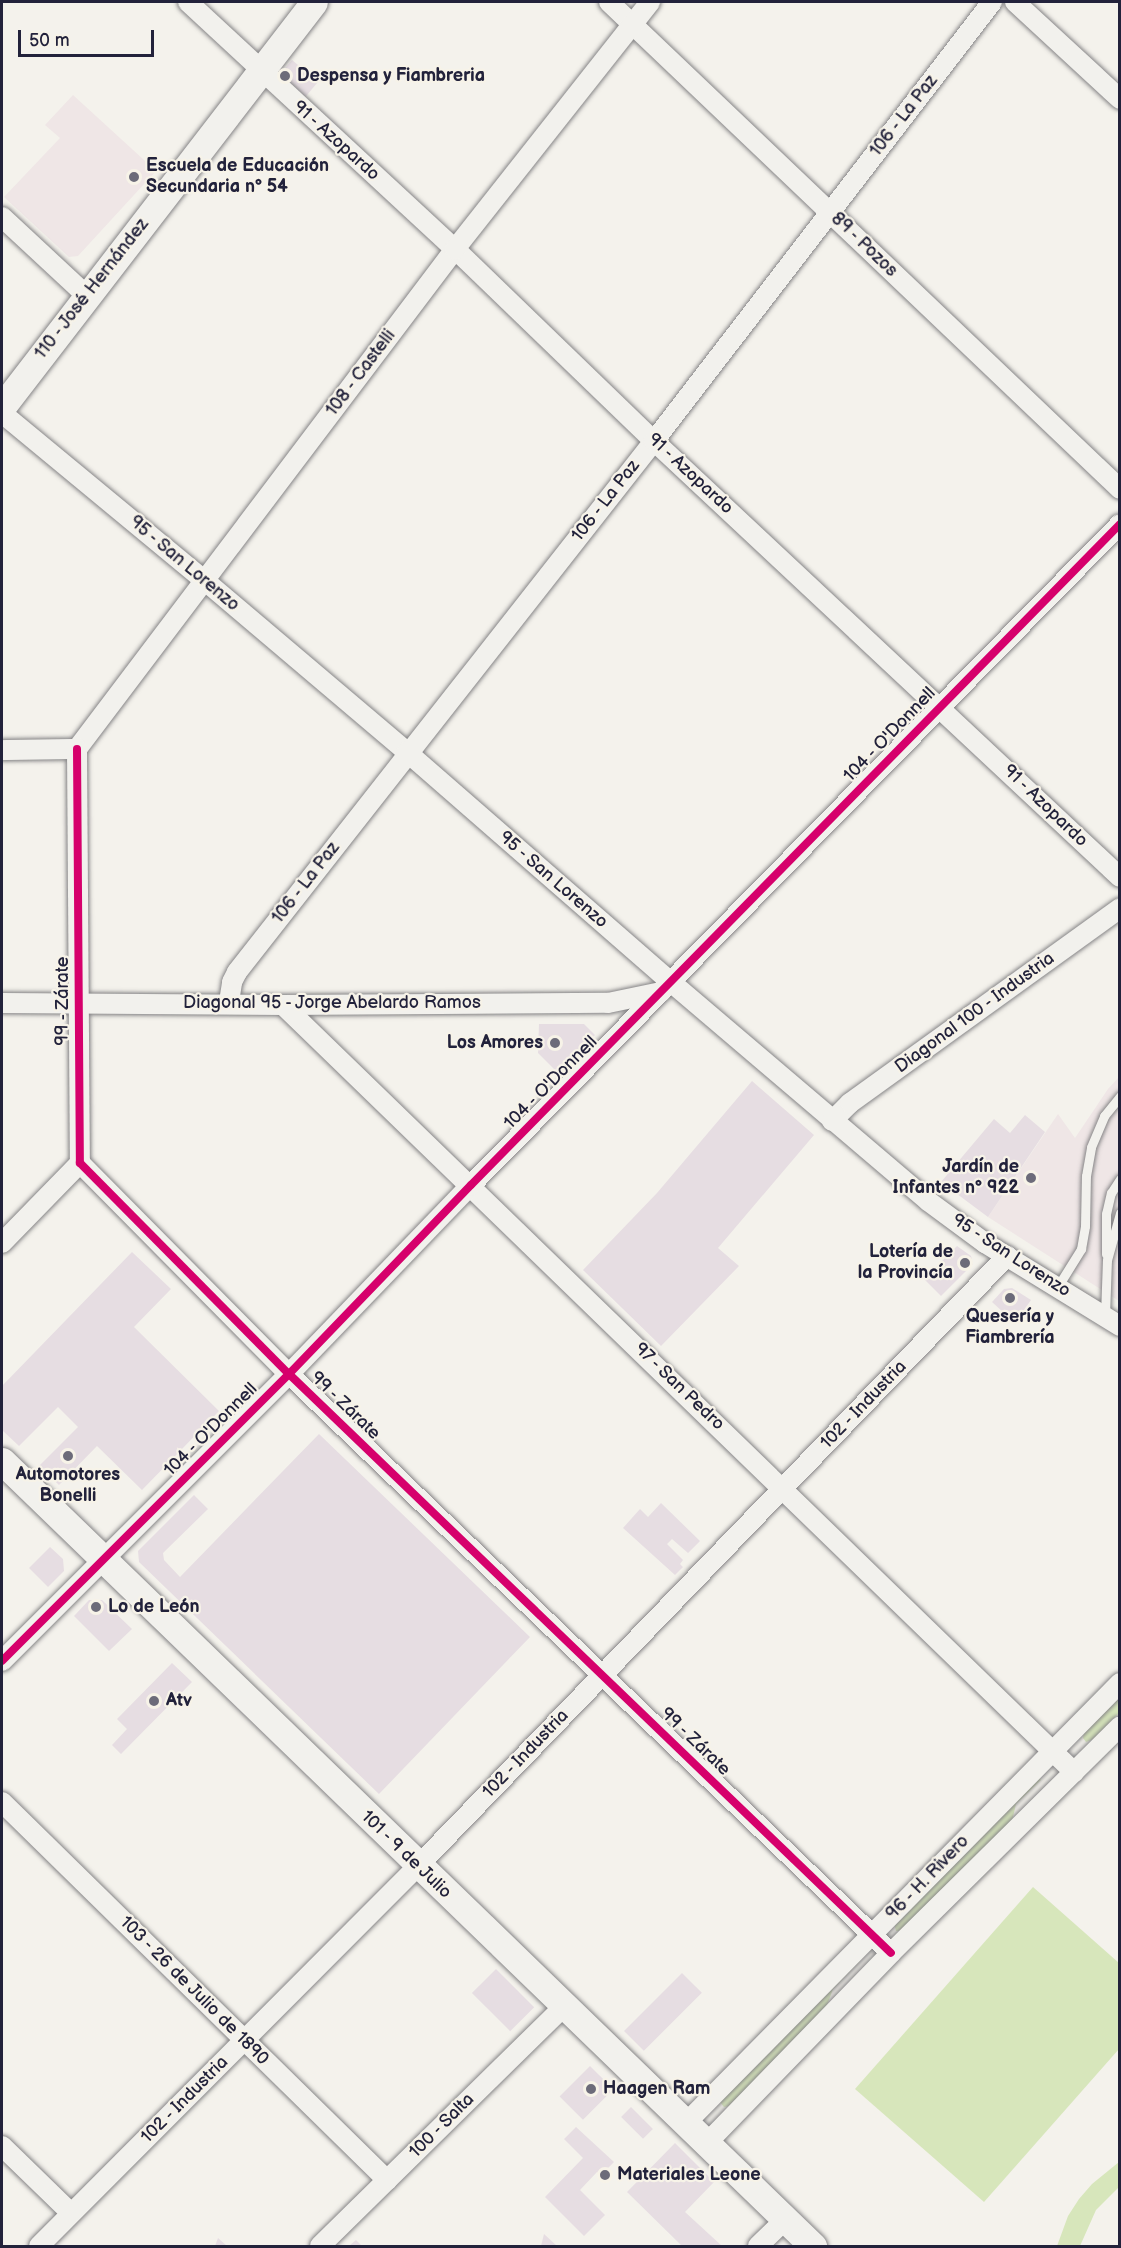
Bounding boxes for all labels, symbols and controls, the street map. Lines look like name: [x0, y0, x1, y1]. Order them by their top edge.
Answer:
scale bar: [21, 18, 158, 56]
text: 50 m: [29, 30, 70, 51]
place label: Despensa y Fiambreria: [297, 65, 486, 87]
marker: Despensa y Fiambreria: [278, 69, 292, 83]
street label: 106 - La Paz: [865, 70, 943, 162]
street label: 91 - Azopardo: [288, 96, 384, 186]
place label: Escuela de Educación Secundaria nº 54: [146, 156, 329, 198]
marker: Escuela de Educación Secundaria nº 54: [127, 170, 141, 184]
street label: 89 - Pozos: [826, 208, 902, 282]
street label: 110 - José Hernández: [30, 213, 154, 365]
street label: 108 - Castelli: [321, 325, 401, 421]
street label: 91 - Azopardo: [642, 428, 738, 520]
street label: 106 - La Paz: [567, 455, 645, 547]
street label: 95 - San Lorenzo: [124, 511, 244, 617]
street label: 104 - O'Donnell: [839, 683, 941, 787]
street label: 91 - Azopardo: [998, 760, 1092, 852]
street label: 95 - San Lorenzo: [494, 826, 612, 934]
street label: 106 - La Paz: [267, 837, 345, 929]
street label: Diagonal 100 - Industria: [890, 947, 1060, 1079]
street label: 99 - Zárate: [52, 956, 74, 1046]
street label: Diagonal 95 - Jorge Abelardo Ramos: [182, 992, 482, 1014]
street label: 104 - O'Donnell: [499, 1031, 603, 1135]
place label: Los Amores: [447, 1032, 543, 1054]
marker: Los Amores: [548, 1036, 562, 1050]
place label: Jardín de Infantes nº 922: [893, 1157, 1019, 1200]
marker: Jardín de Infantes nº 922: [1024, 1171, 1038, 1185]
street label: 95 - San Lorenzo: [947, 1209, 1075, 1303]
place label: Lotería de la Provincía: [858, 1242, 953, 1284]
marker: Lotería de la Provincía: [958, 1256, 972, 1270]
marker: Quesería y Fiambrería: [1003, 1291, 1017, 1305]
place label: Quesería y Fiambrería: [965, 1307, 1055, 1350]
street label: 97 - San Pedro: [628, 1338, 730, 1436]
street label: 102 - Industria: [816, 1356, 912, 1454]
street label: 99 - Zárate: [305, 1367, 385, 1445]
street label: 104 - O'Donnell: [159, 1378, 263, 1482]
marker: Automotores Bonelli: [61, 1449, 75, 1463]
place label: Automotores Bonelli: [16, 1465, 120, 1508]
place label: Lo de León: [108, 1596, 200, 1618]
marker: Lo de León: [89, 1600, 103, 1614]
place label: Atv: [166, 1690, 192, 1712]
marker: Atv: [147, 1694, 161, 1708]
street label: 99 - Zárate: [655, 1703, 735, 1781]
street label: 102 - Industria: [478, 1705, 574, 1803]
street label: 101 - 9 de Julio: [355, 1806, 457, 1904]
street label: 96 - H. Rivero: [882, 1831, 974, 1925]
street label: 103 - 26 de Julio de 1890: [114, 1911, 274, 2071]
street label: 102 - Industria: [136, 2051, 234, 2149]
place label: Haagen Ram: [603, 2078, 710, 2100]
marker: Haagen Ram: [584, 2082, 598, 2096]
street label: 100 - Salta: [404, 2088, 480, 2164]
place label: Materiales Leone: [617, 2164, 761, 2186]
marker: Materiales Leone: [598, 2168, 612, 2182]

